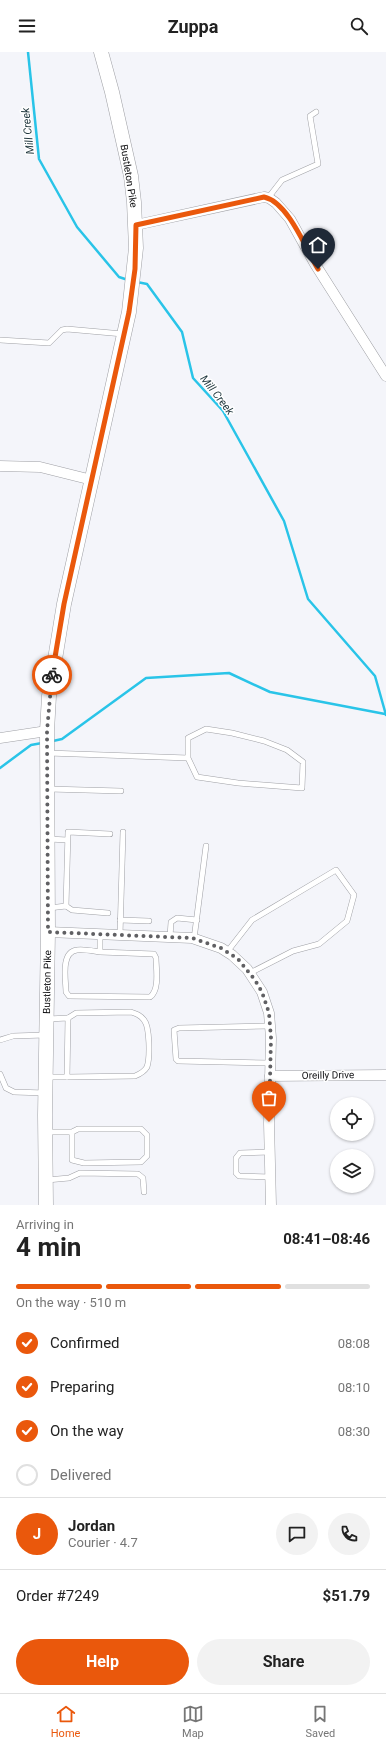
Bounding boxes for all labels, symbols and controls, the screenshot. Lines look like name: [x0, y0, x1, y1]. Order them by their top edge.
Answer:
icon: menu: [16, 15, 38, 37]
icon: search: [348, 15, 370, 37]
text: Zuppa: [168, 16, 218, 37]
water label: Mill Creek: [19, 106, 37, 155]
street label: Bustleton Pike: [119, 144, 139, 208]
pin: [301, 228, 335, 269]
icon: home: [307, 234, 329, 256]
water label: Mill Creek: [197, 372, 237, 418]
courier: [32, 655, 72, 695]
icon: bike: [41, 664, 63, 686]
street label: Bustleton Pike: [41, 950, 53, 1014]
street label: Oreilly Drive: [302, 1069, 354, 1081]
pin: [252, 1081, 286, 1122]
icon: bag: [258, 1087, 280, 1109]
map controls: [330, 1097, 374, 1193]
button: locate: [330, 1097, 374, 1141]
button: layers: [330, 1149, 374, 1193]
text: Arriving in: [16, 1217, 74, 1232]
text: 08:41–08:46: [283, 1230, 370, 1248]
text: 4 min: [16, 1232, 81, 1262]
text: On the way · 510 m: [16, 1295, 126, 1310]
icon: check: [16, 1332, 38, 1354]
text: Confirmed: [50, 1334, 120, 1352]
text: 08:08: [338, 1336, 370, 1351]
icon: check: [16, 1376, 38, 1398]
text: Preparing: [50, 1378, 114, 1396]
text: 08:10: [338, 1380, 370, 1395]
icon: check: [16, 1420, 38, 1442]
text: On the way: [50, 1422, 124, 1440]
text: 08:30: [338, 1424, 370, 1439]
text: Delivered: [50, 1466, 112, 1484]
button: chat: [276, 1513, 318, 1555]
button: phone: [328, 1513, 370, 1555]
text: Jordan: [68, 1517, 115, 1535]
text: J: [33, 1525, 41, 1543]
text: Courier · 4.7: [68, 1535, 138, 1550]
text: Order #7249: [16, 1587, 99, 1605]
text: $51.79: [323, 1587, 370, 1605]
button: Help: [16, 1639, 189, 1685]
button: Share: [197, 1639, 370, 1685]
tab: Home: [51, 1703, 80, 1740]
tab: Map: [182, 1703, 204, 1740]
tab: Saved: [305, 1703, 335, 1740]

